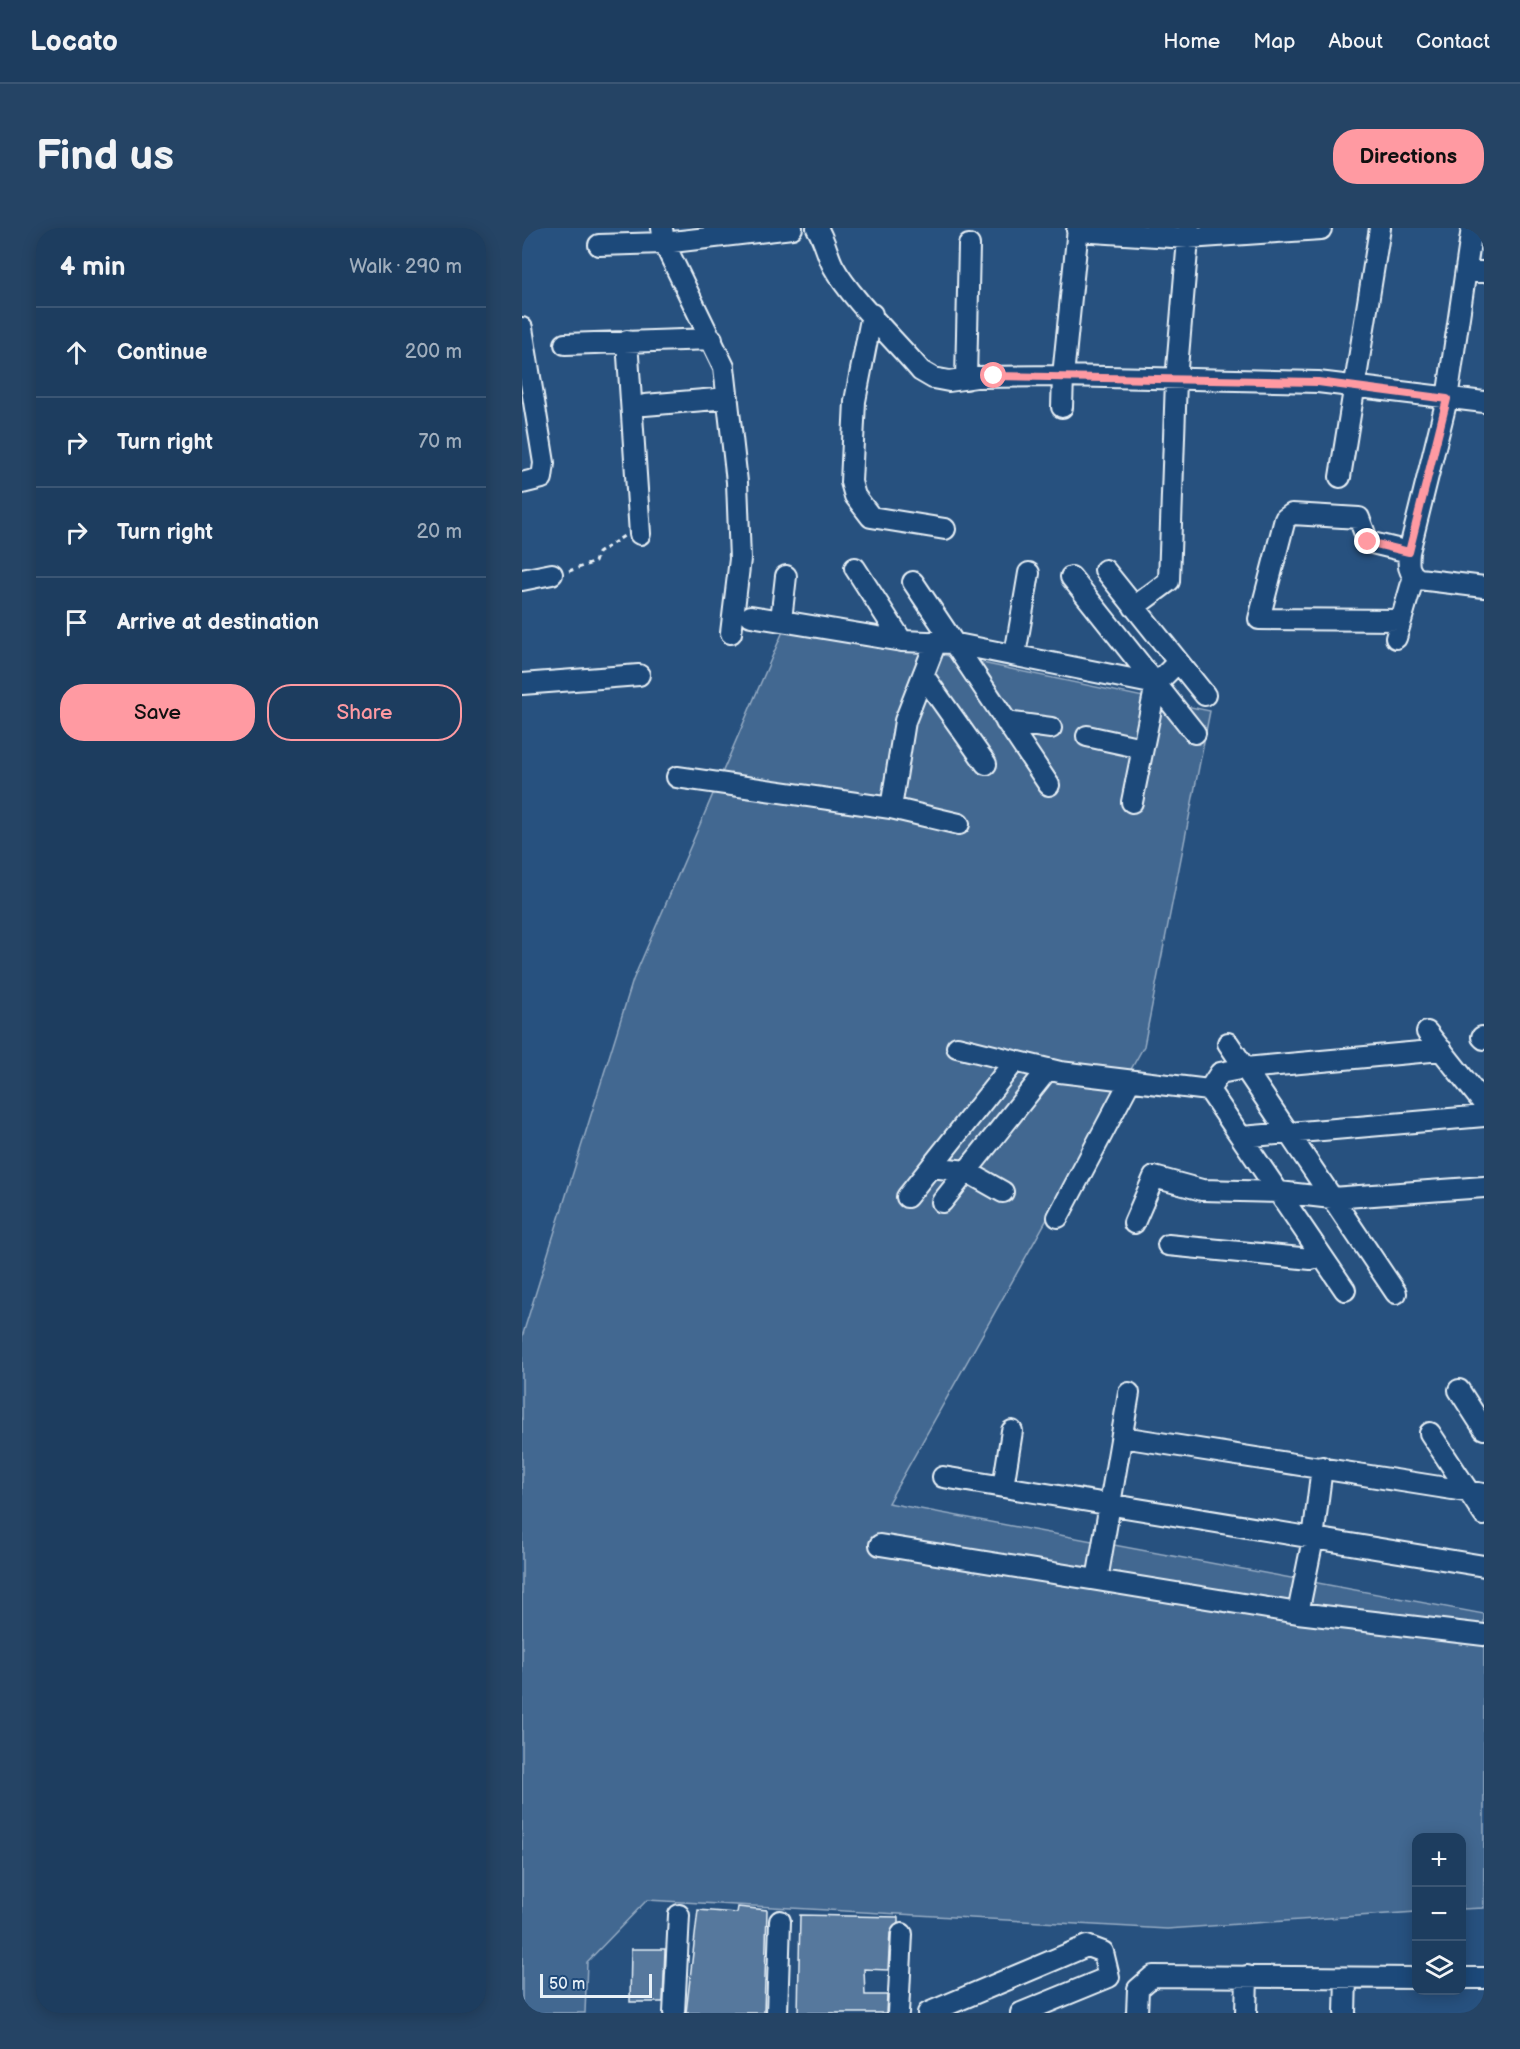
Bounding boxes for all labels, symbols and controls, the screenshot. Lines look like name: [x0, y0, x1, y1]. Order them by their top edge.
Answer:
text: Locato: [30, 25, 118, 58]
text: Home: [1163, 29, 1220, 54]
text: Map: [1253, 29, 1295, 54]
text: About: [1328, 29, 1383, 54]
text: Contact: [1416, 29, 1490, 54]
button: Directions: [1333, 129, 1484, 184]
text: Find us: [36, 131, 174, 182]
text: 4 min: [60, 252, 125, 283]
text: Walk · 290 m: [349, 255, 462, 279]
icon: ahead: [60, 336, 93, 369]
text: Continue: [117, 339, 207, 366]
text: 200 m: [405, 340, 462, 364]
route start: [980, 362, 1006, 388]
icon: right: [60, 426, 93, 459]
text: Turn right: [117, 429, 213, 456]
text: 70 m: [418, 430, 462, 454]
icon: right: [60, 516, 93, 549]
text: Turn right: [117, 519, 213, 546]
text: 20 m: [417, 520, 462, 544]
route end: [1354, 528, 1380, 554]
icon: arrive: [60, 606, 93, 639]
text: Arrive at destination: [117, 609, 319, 636]
button: Save: [60, 684, 255, 741]
button: Share: [267, 684, 462, 741]
map controls: [1412, 1833, 1466, 1995]
button: +: [1412, 1833, 1466, 1887]
button: −: [1412, 1887, 1466, 1941]
button: layers: [1412, 1941, 1466, 1995]
scale bar: [540, 1971, 652, 1998]
text: 50 m: [549, 1975, 585, 1994]

